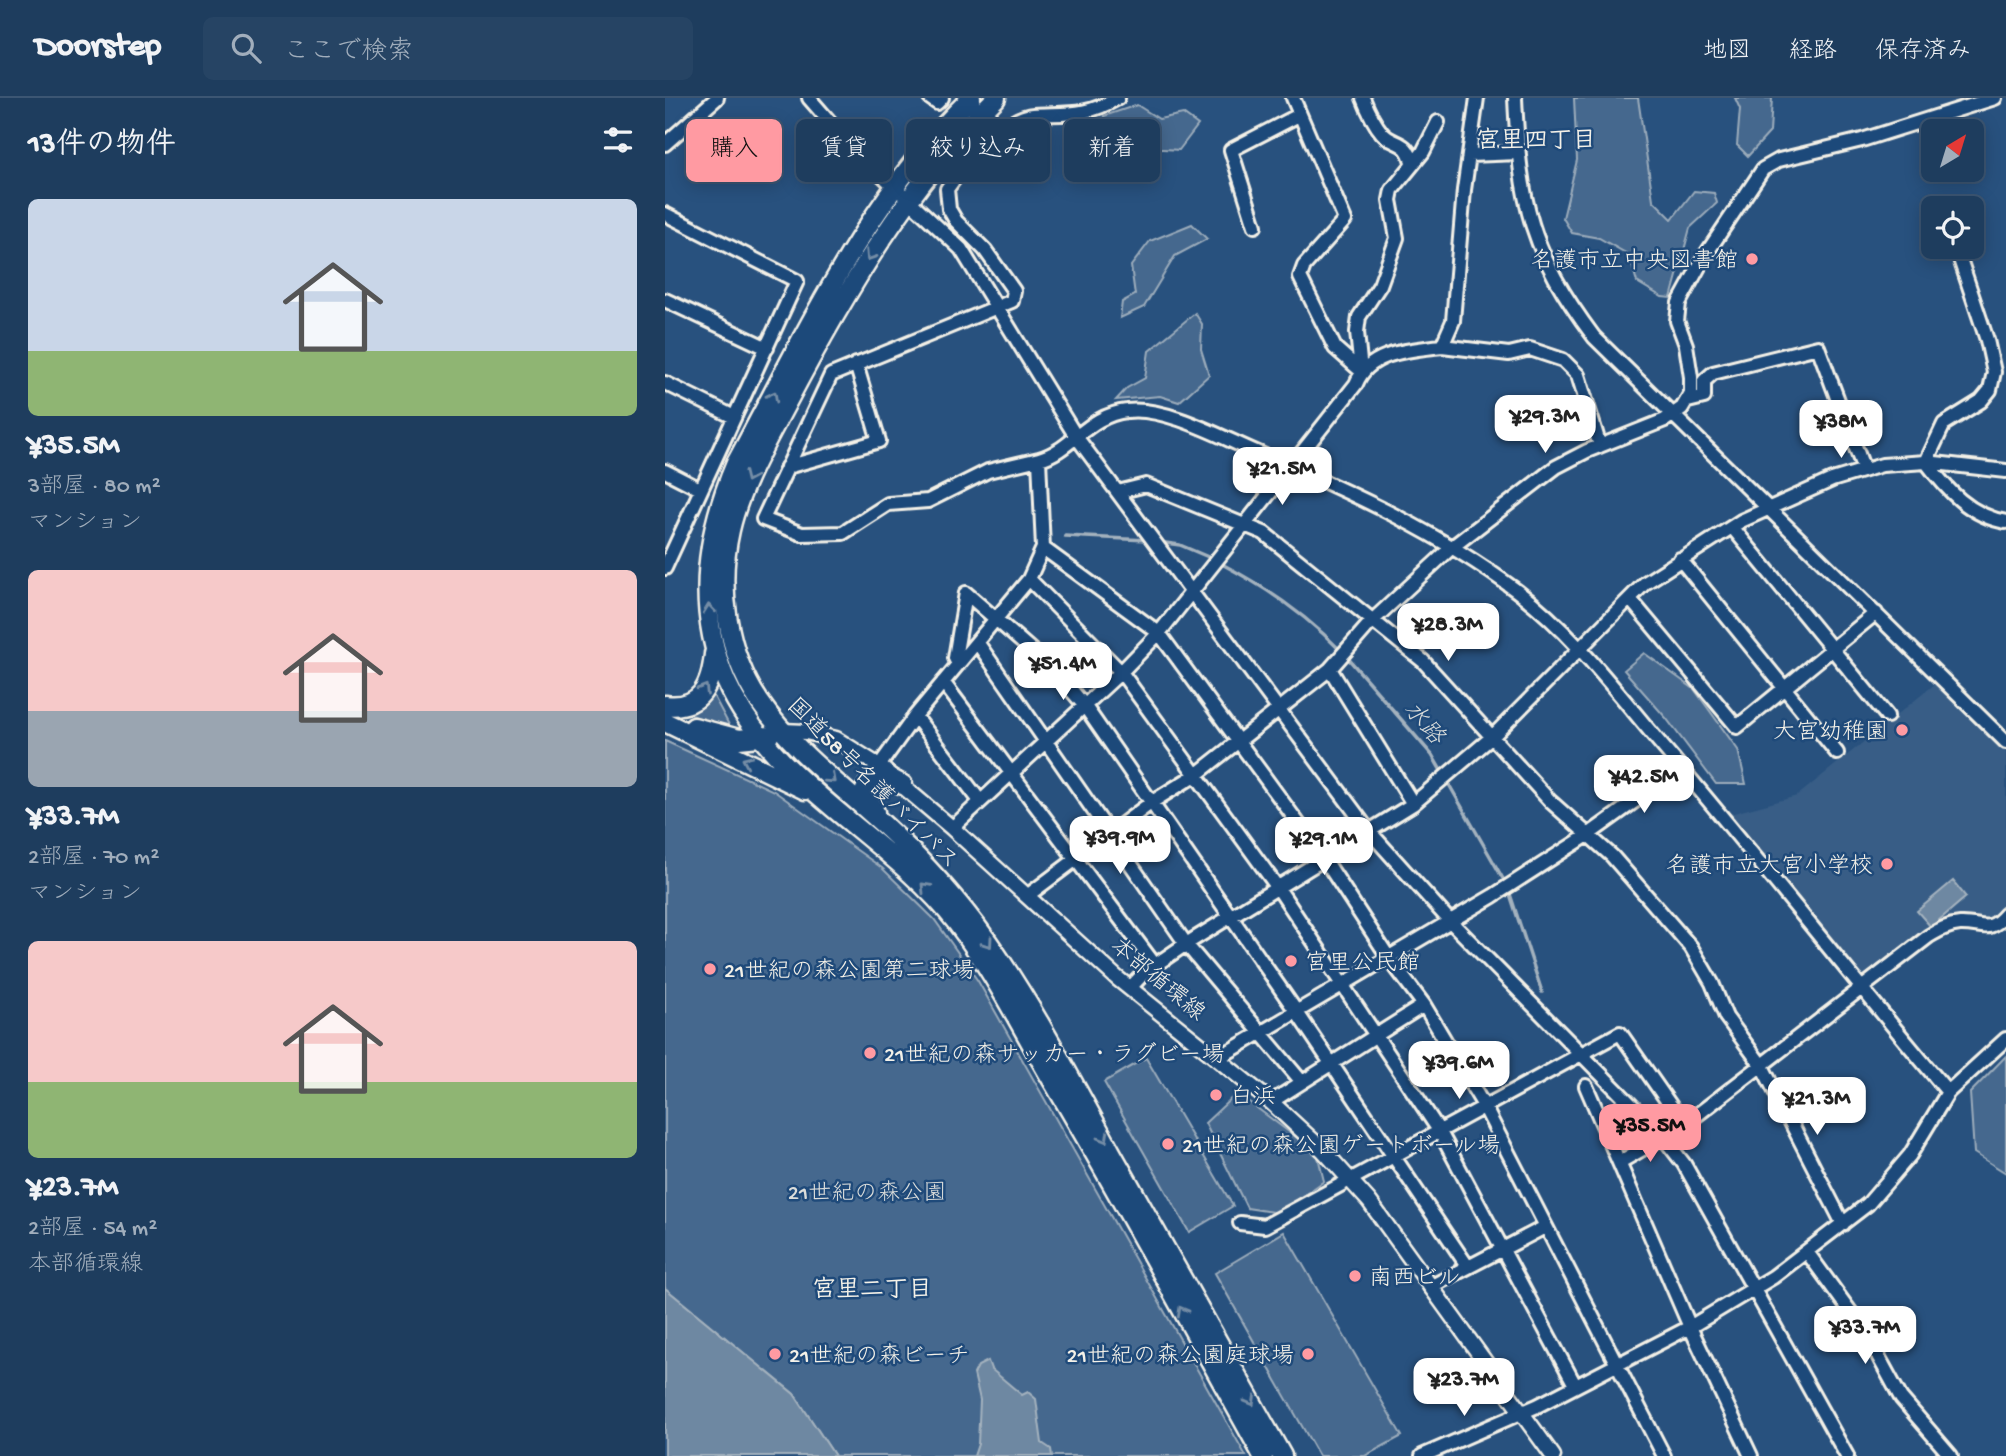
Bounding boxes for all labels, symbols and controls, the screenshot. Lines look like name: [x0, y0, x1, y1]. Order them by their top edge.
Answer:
search box: [203, 17, 693, 80]
text: Doorstep: [35, 29, 161, 67]
icon: search: [227, 29, 265, 67]
text: ここで検索: [283, 38, 413, 69]
text: 地図: [1703, 38, 1751, 67]
text: 経路: [1789, 38, 1837, 67]
text: 保存済み: [1875, 38, 1971, 67]
chip: 購入: [686, 119, 782, 182]
chip: 賃貸: [796, 119, 892, 182]
chip: 絞り込み: [906, 119, 1050, 182]
chip: 新着: [1064, 119, 1160, 182]
north arrow: [1921, 119, 1985, 182]
map controls: [1921, 119, 1984, 259]
icon: filters: [599, 121, 637, 159]
district label: 宮里四丁目: [1476, 127, 1596, 157]
text: 13件の物件: [28, 129, 176, 164]
button: locate: [1921, 196, 1984, 259]
icon: home: [270, 244, 396, 370]
place label: 名護市立中央図書館: [1531, 248, 1738, 276]
one-way arrow: [866, 249, 879, 262]
marker: 名護市立中央図書館: [1744, 251, 1760, 267]
one-way arrow: [765, 390, 778, 403]
pin: ¥29.3M: [1488, 396, 1602, 455]
pin: ¥38M: [1800, 400, 1882, 460]
text: ¥29.3M: [1511, 404, 1579, 431]
text: ¥38M: [1815, 409, 1867, 436]
text: ¥35.5M: [28, 430, 119, 465]
pin: ¥21.5M: [1225, 448, 1339, 507]
text: ¥21.5M: [1249, 456, 1315, 483]
one-way arrow: [743, 470, 757, 482]
text: 3部屋 · 80 m²: [28, 474, 161, 501]
text: マンション: [28, 510, 142, 537]
one-way arrow: [702, 603, 717, 614]
pin: ¥28.3M: [1391, 603, 1505, 663]
text: ¥28.3M: [1413, 612, 1483, 639]
icon: home: [270, 615, 396, 741]
pin: ¥51.4M: [1006, 642, 1120, 702]
text: ¥51.4M: [1030, 651, 1096, 678]
one-way arrow: [696, 684, 709, 697]
street label: 国道58号名護バイパス: [780, 692, 964, 876]
water label: 水路: [1396, 696, 1451, 753]
place label: 大宮幼稚園: [1773, 719, 1888, 747]
marker: 大宮幼稚園: [1894, 722, 1910, 738]
one-way arrow: [742, 755, 754, 769]
pin: ¥42.5M: [1587, 756, 1701, 815]
text: ¥42.5M: [1610, 764, 1678, 791]
one-way arrow: [823, 771, 836, 783]
text: ¥33.7M: [28, 801, 119, 836]
pin: ¥39.9M: [1063, 816, 1177, 876]
pin: ¥29.1M: [1267, 818, 1381, 877]
text: ¥39.9M: [1086, 825, 1154, 852]
text: ¥29.1M: [1291, 826, 1357, 853]
text: 2部屋 · 70 m²: [28, 845, 159, 872]
place label: 名護市立大宮小学校: [1666, 853, 1873, 881]
marker: 名護市立大宮小学校: [1879, 856, 1895, 872]
text: マンション: [28, 881, 142, 908]
one-way arrow: [920, 882, 933, 895]
street label: 本部循環線: [1104, 933, 1210, 1028]
one-way arrow: [980, 935, 992, 948]
place label: 宮里公民館: [1305, 950, 1420, 978]
marker: 宮里公民館: [1283, 953, 1299, 969]
place label: 21世紀の森公園第二球場: [724, 958, 975, 986]
marker: 21世紀の森公園第二球場: [702, 961, 718, 977]
icon: home: [270, 986, 396, 1112]
place label: 21世紀の森サッカー・ラグビー場: [884, 1042, 1225, 1070]
pin: ¥39.6M: [1402, 1042, 1516, 1101]
marker: 21世紀の森サッカー・ラグビー場: [862, 1045, 878, 1061]
text: ¥39.6M: [1425, 1050, 1493, 1077]
pin: ¥21.3M: [1760, 1077, 1874, 1137]
place label: 白浜: [1230, 1084, 1276, 1112]
text: ¥21.3M: [1784, 1086, 1850, 1113]
marker: 白浜: [1208, 1087, 1224, 1103]
pin: ¥35.5M: [1593, 1104, 1707, 1164]
text: ¥35.5M: [1615, 1113, 1685, 1140]
one-way arrow: [1096, 1131, 1109, 1144]
place label: 21世紀の森公園ゲートボール場: [1182, 1133, 1500, 1161]
marker: 21世紀の森公園ゲートボール場: [1160, 1136, 1176, 1152]
text: ¥23.7M: [28, 1172, 118, 1207]
park label: 21世紀の森公園: [788, 1180, 946, 1208]
text: 2部屋 · 54 m²: [28, 1216, 157, 1243]
text: 本部循環線: [28, 1252, 143, 1279]
place label: 南西ビル: [1369, 1265, 1461, 1293]
marker: 南西ビル: [1347, 1268, 1363, 1284]
district label: 宮里二丁目: [812, 1276, 932, 1306]
one-way arrow: [1177, 1306, 1190, 1318]
pin: ¥33.7M: [1808, 1306, 1922, 1366]
text: ¥33.7M: [1830, 1315, 1900, 1342]
place label: 21世紀の森ビーチ: [789, 1343, 969, 1371]
place label: 21世紀の森公園庭球場: [1066, 1343, 1294, 1371]
marker: 21世紀の森ビーチ: [767, 1346, 783, 1362]
marker: 21世紀の森公園庭球場: [1300, 1346, 1316, 1362]
pin: ¥23.7M: [1407, 1358, 1521, 1418]
text: ¥23.7M: [1429, 1367, 1499, 1394]
one-way arrow: [1243, 1394, 1256, 1406]

